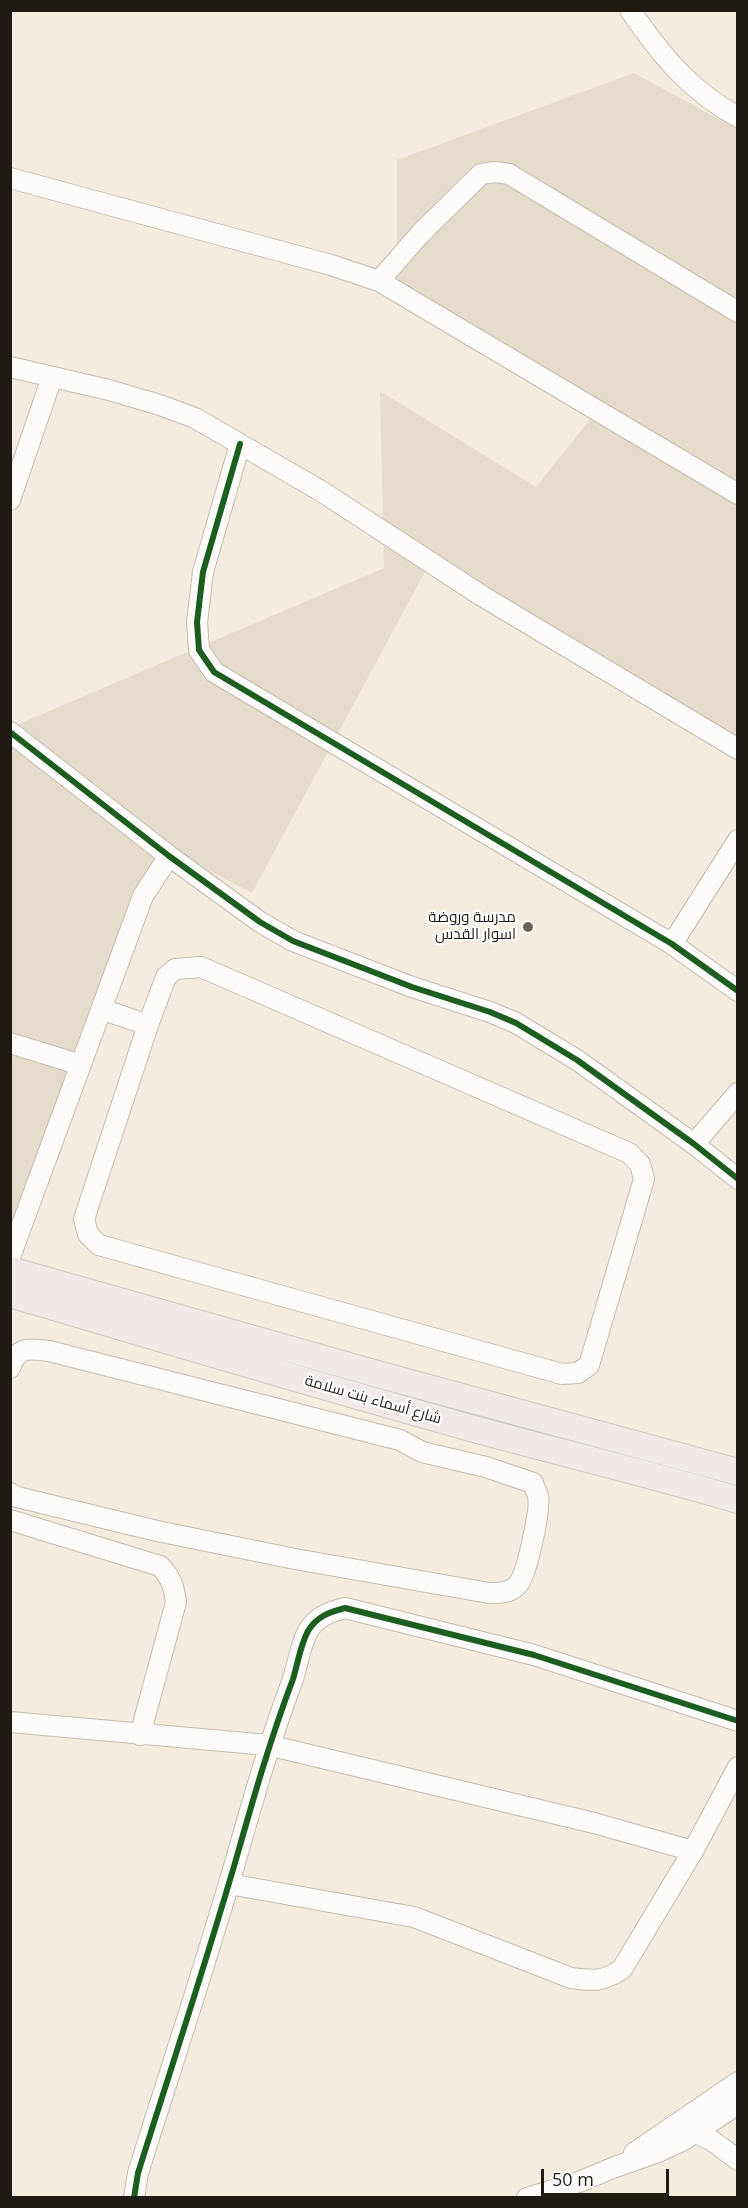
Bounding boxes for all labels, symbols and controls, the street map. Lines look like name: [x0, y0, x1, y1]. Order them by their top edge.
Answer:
place label: مدرسة وروضة اسوار القدس: [428, 909, 516, 944]
marker: مدرسة وروضة اسوار القدس: [521, 920, 535, 934]
street label: شارع أسماء بنت سلامة: [303, 1372, 443, 1428]
scale bar: [544, 2157, 672, 2195]
text: 50 m: [552, 2167, 594, 2191]

